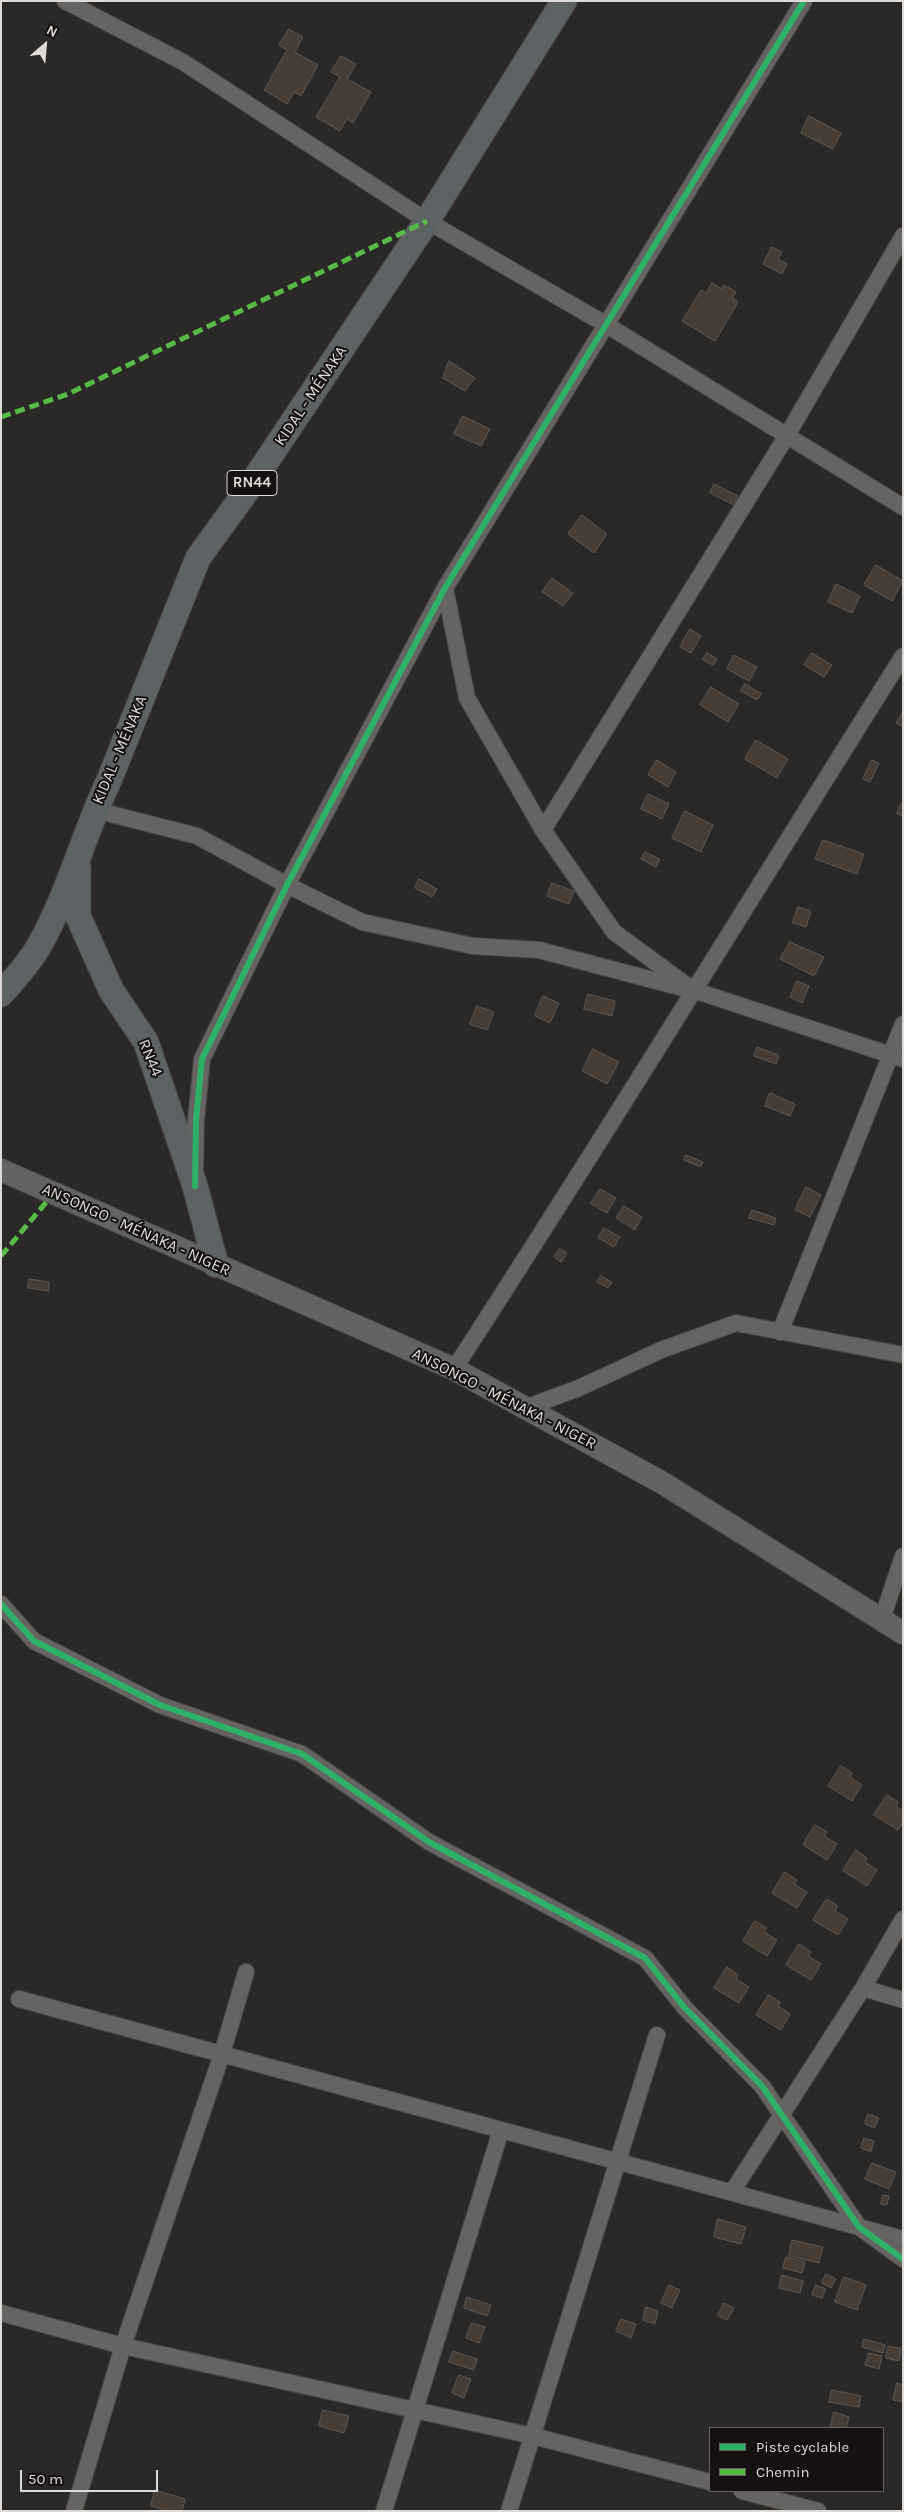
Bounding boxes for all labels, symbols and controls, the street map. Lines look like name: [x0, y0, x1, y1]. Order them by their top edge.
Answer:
north arrow: [20, 20, 70, 70]
text: N: [44, 21, 60, 41]
street label: KIDAL - MÉNAKA: [271, 342, 351, 450]
road number: RN44: [227, 470, 277, 496]
street label: KIDAL - MÉNAKA: [88, 693, 152, 807]
street label: RN44: [134, 1037, 166, 1079]
street label: ANSONGO - MÉNAKA - NIGER: [39, 1180, 233, 1280]
street label: ANSONGO - MÉNAKA - NIGER: [409, 1344, 599, 1454]
legend: [709, 2427, 884, 2492]
text: Piste cyclable: [756, 2438, 849, 2456]
scale bar: [22, 2460, 160, 2492]
text: Chemin: [756, 2463, 810, 2481]
text: 50 m: [28, 2470, 63, 2488]

